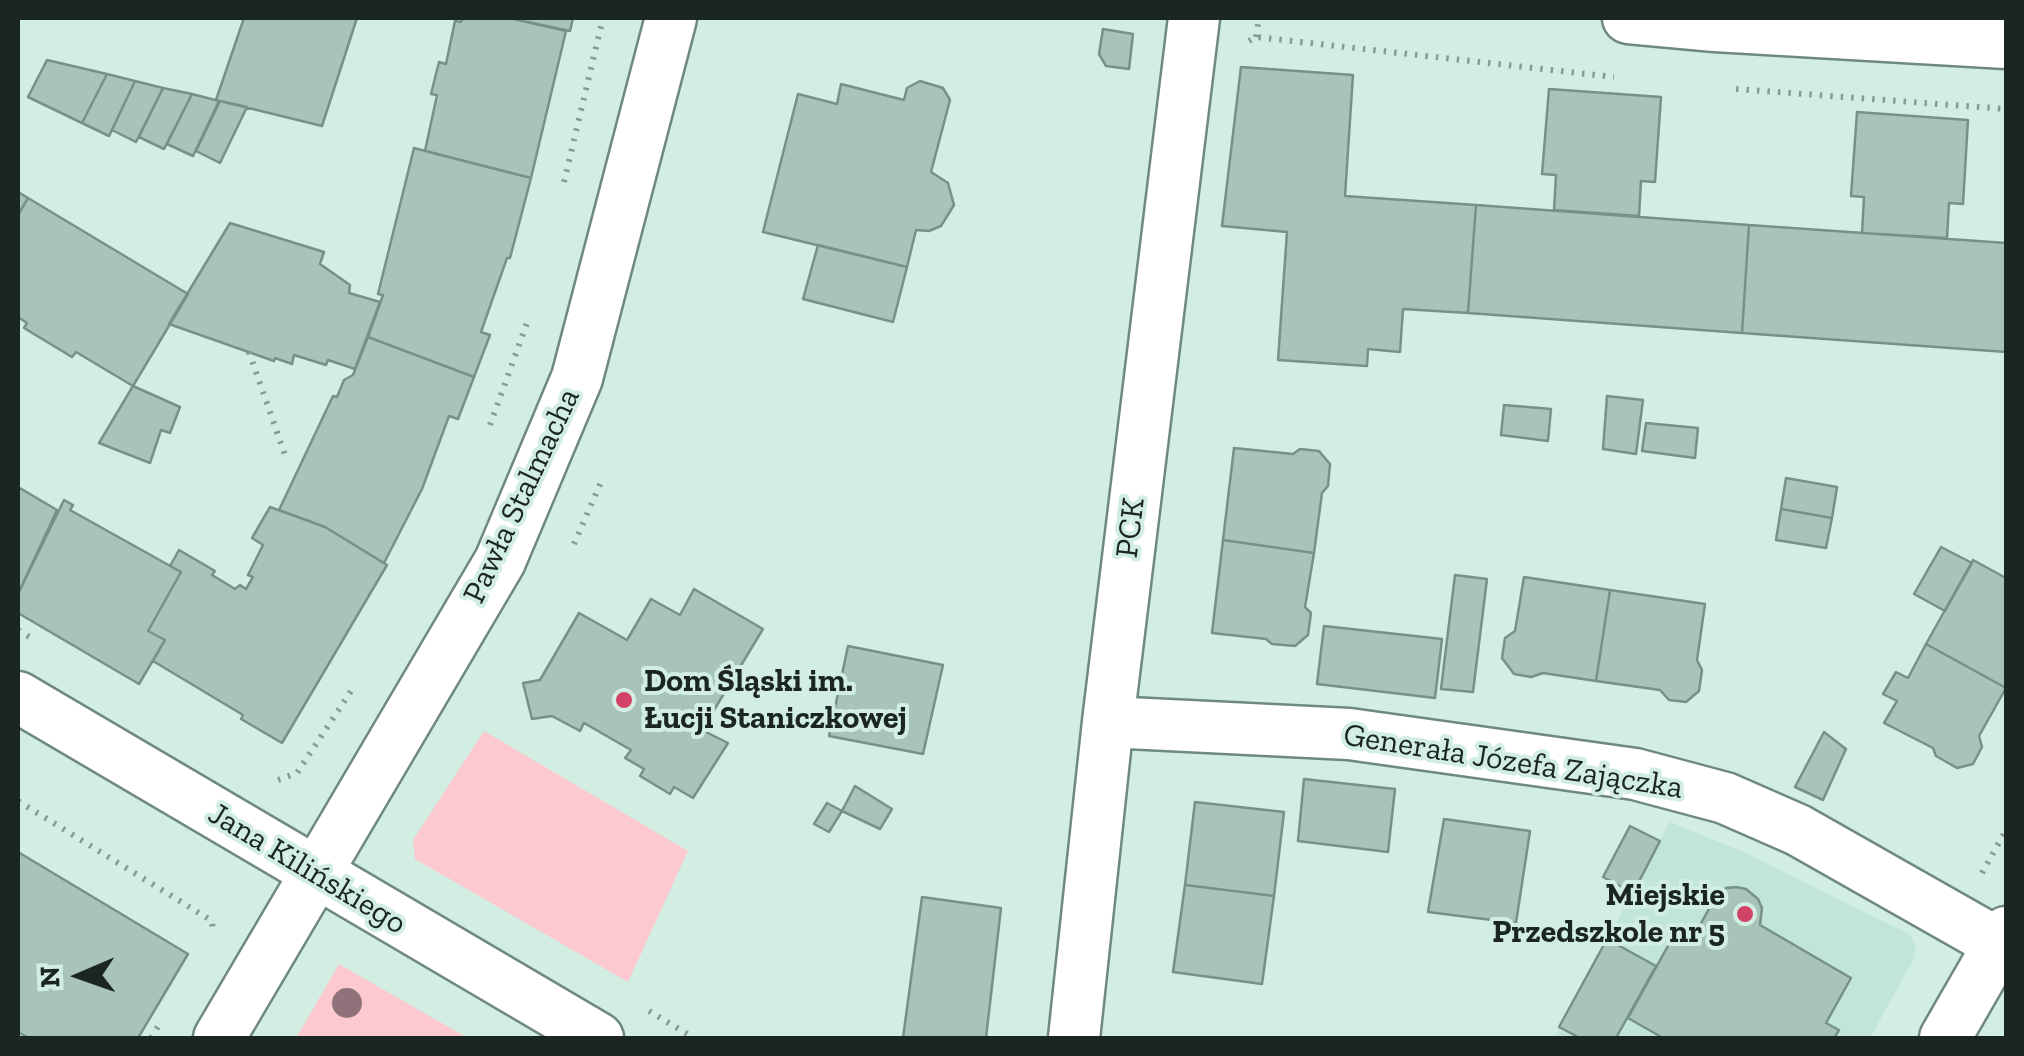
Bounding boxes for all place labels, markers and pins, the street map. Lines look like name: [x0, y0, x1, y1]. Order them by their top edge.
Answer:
place label: Dom Śląski im. Łucji Staniczkowej: [644, 663, 907, 738]
marker: Dom Śląski im. Łucji Staniczkowej: [613, 689, 635, 711]
place label: Miejskie Przedszkole nr 5: [1492, 877, 1725, 952]
marker: Miejskie Przedszkole nr 5: [1734, 903, 1756, 925]

